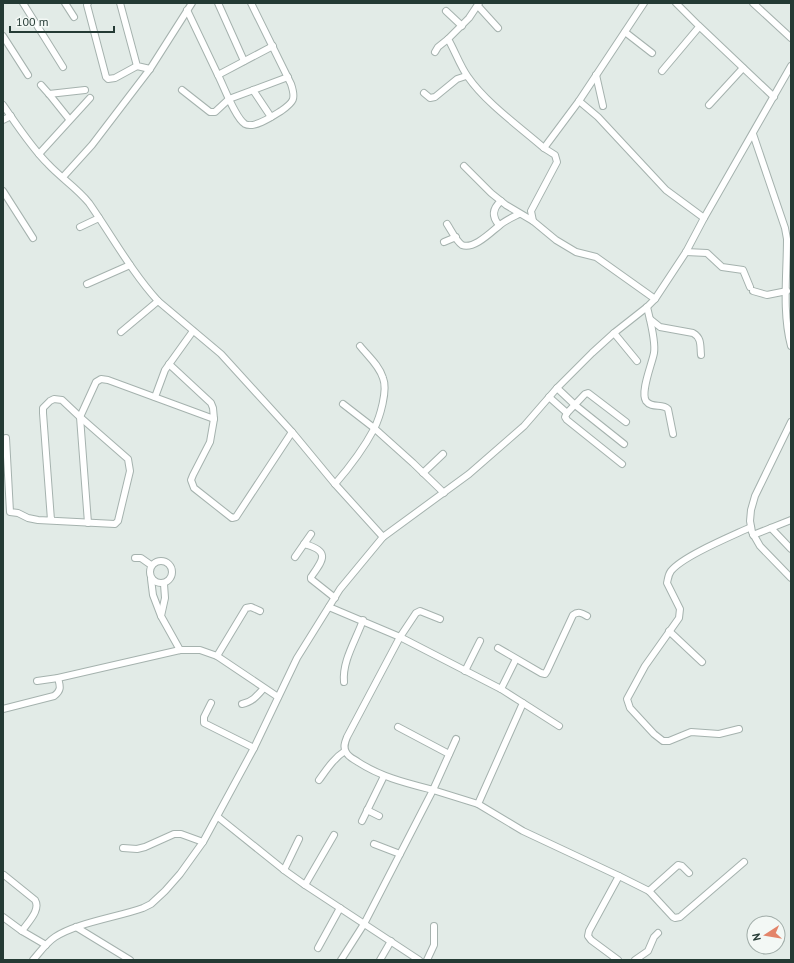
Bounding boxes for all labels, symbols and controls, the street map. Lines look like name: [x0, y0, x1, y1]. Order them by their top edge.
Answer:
scale bar: [10, 8, 114, 34]
text: 100 m: [16, 14, 49, 29]
north arrow: [746, 915, 786, 955]
text: N: [749, 932, 764, 942]

